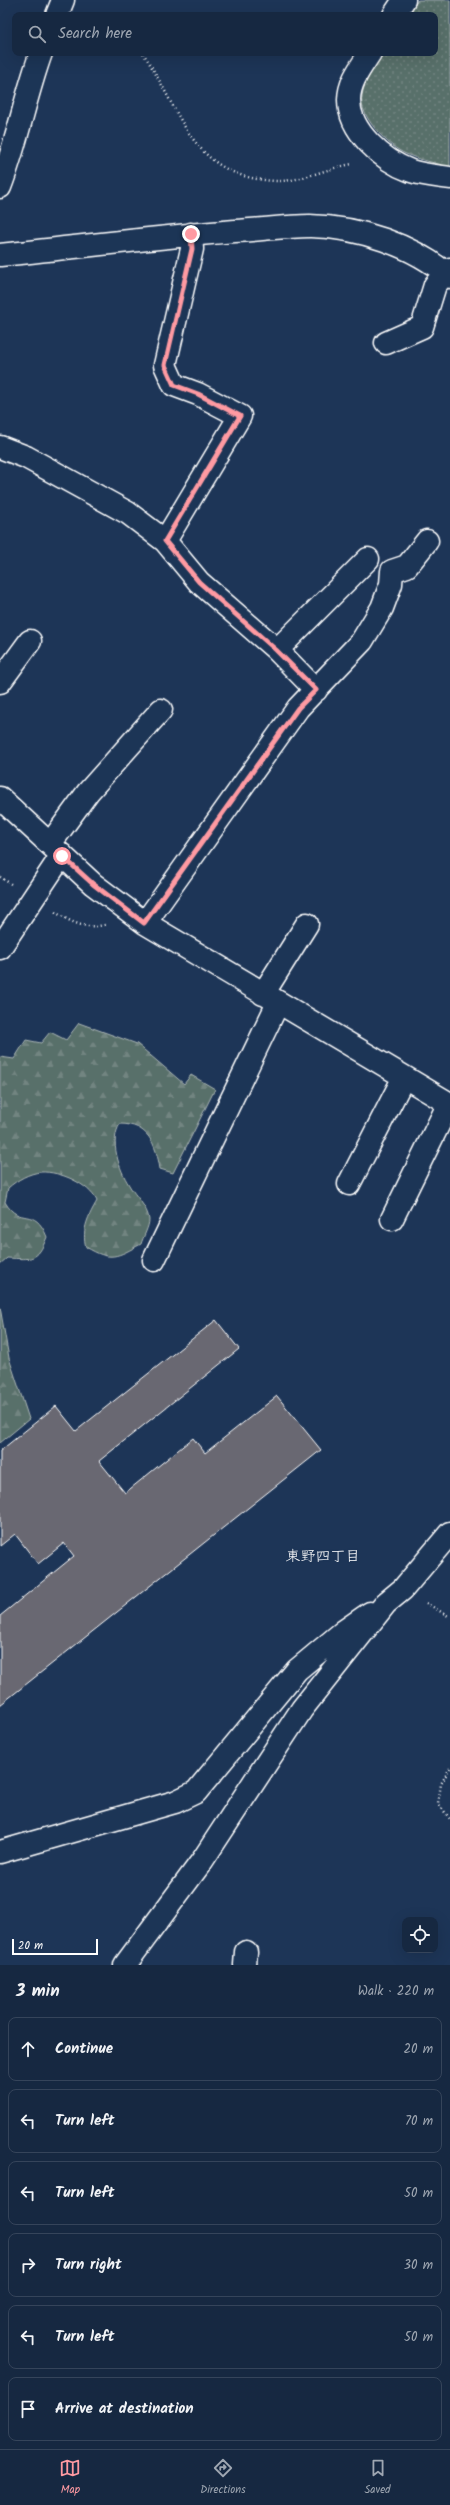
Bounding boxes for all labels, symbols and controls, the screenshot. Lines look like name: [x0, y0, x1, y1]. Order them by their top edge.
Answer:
search box: [12, 12, 438, 56]
text: Search here: [58, 22, 132, 46]
icon: search: [26, 23, 48, 45]
route end: [182, 225, 200, 243]
route start: [53, 847, 71, 865]
district label: 東野四丁目: [285, 1545, 361, 1569]
map controls: [402, 1917, 438, 1953]
button: locate: [402, 1917, 438, 1953]
scale bar: [12, 1937, 98, 1956]
text: 20 m: [18, 1937, 43, 1955]
text: 3 min: [16, 1978, 60, 2005]
text: Walk · 220 m: [358, 1981, 434, 2002]
text: Continue: [55, 2037, 113, 2061]
icon: ahead: [17, 2038, 39, 2060]
text: 20 m: [403, 2039, 433, 2060]
text: Turn left: [55, 2109, 115, 2133]
icon: left: [17, 2110, 39, 2132]
text: 70 m: [405, 2111, 433, 2132]
text: Turn left: [55, 2181, 115, 2205]
icon: left: [17, 2182, 39, 2204]
text: 50 m: [404, 2183, 433, 2204]
text: Turn right: [55, 2253, 122, 2277]
icon: right: [17, 2254, 39, 2276]
text: 30 m: [404, 2255, 433, 2276]
text: Turn left: [55, 2325, 115, 2349]
icon: left: [17, 2326, 39, 2348]
text: 50 m: [404, 2327, 433, 2348]
text: Arrive at destination: [55, 2397, 194, 2421]
icon: arrive: [17, 2398, 39, 2420]
tab: Map: [59, 2457, 81, 2499]
tab: Directions: [200, 2457, 246, 2499]
tab: Saved: [365, 2457, 391, 2499]

